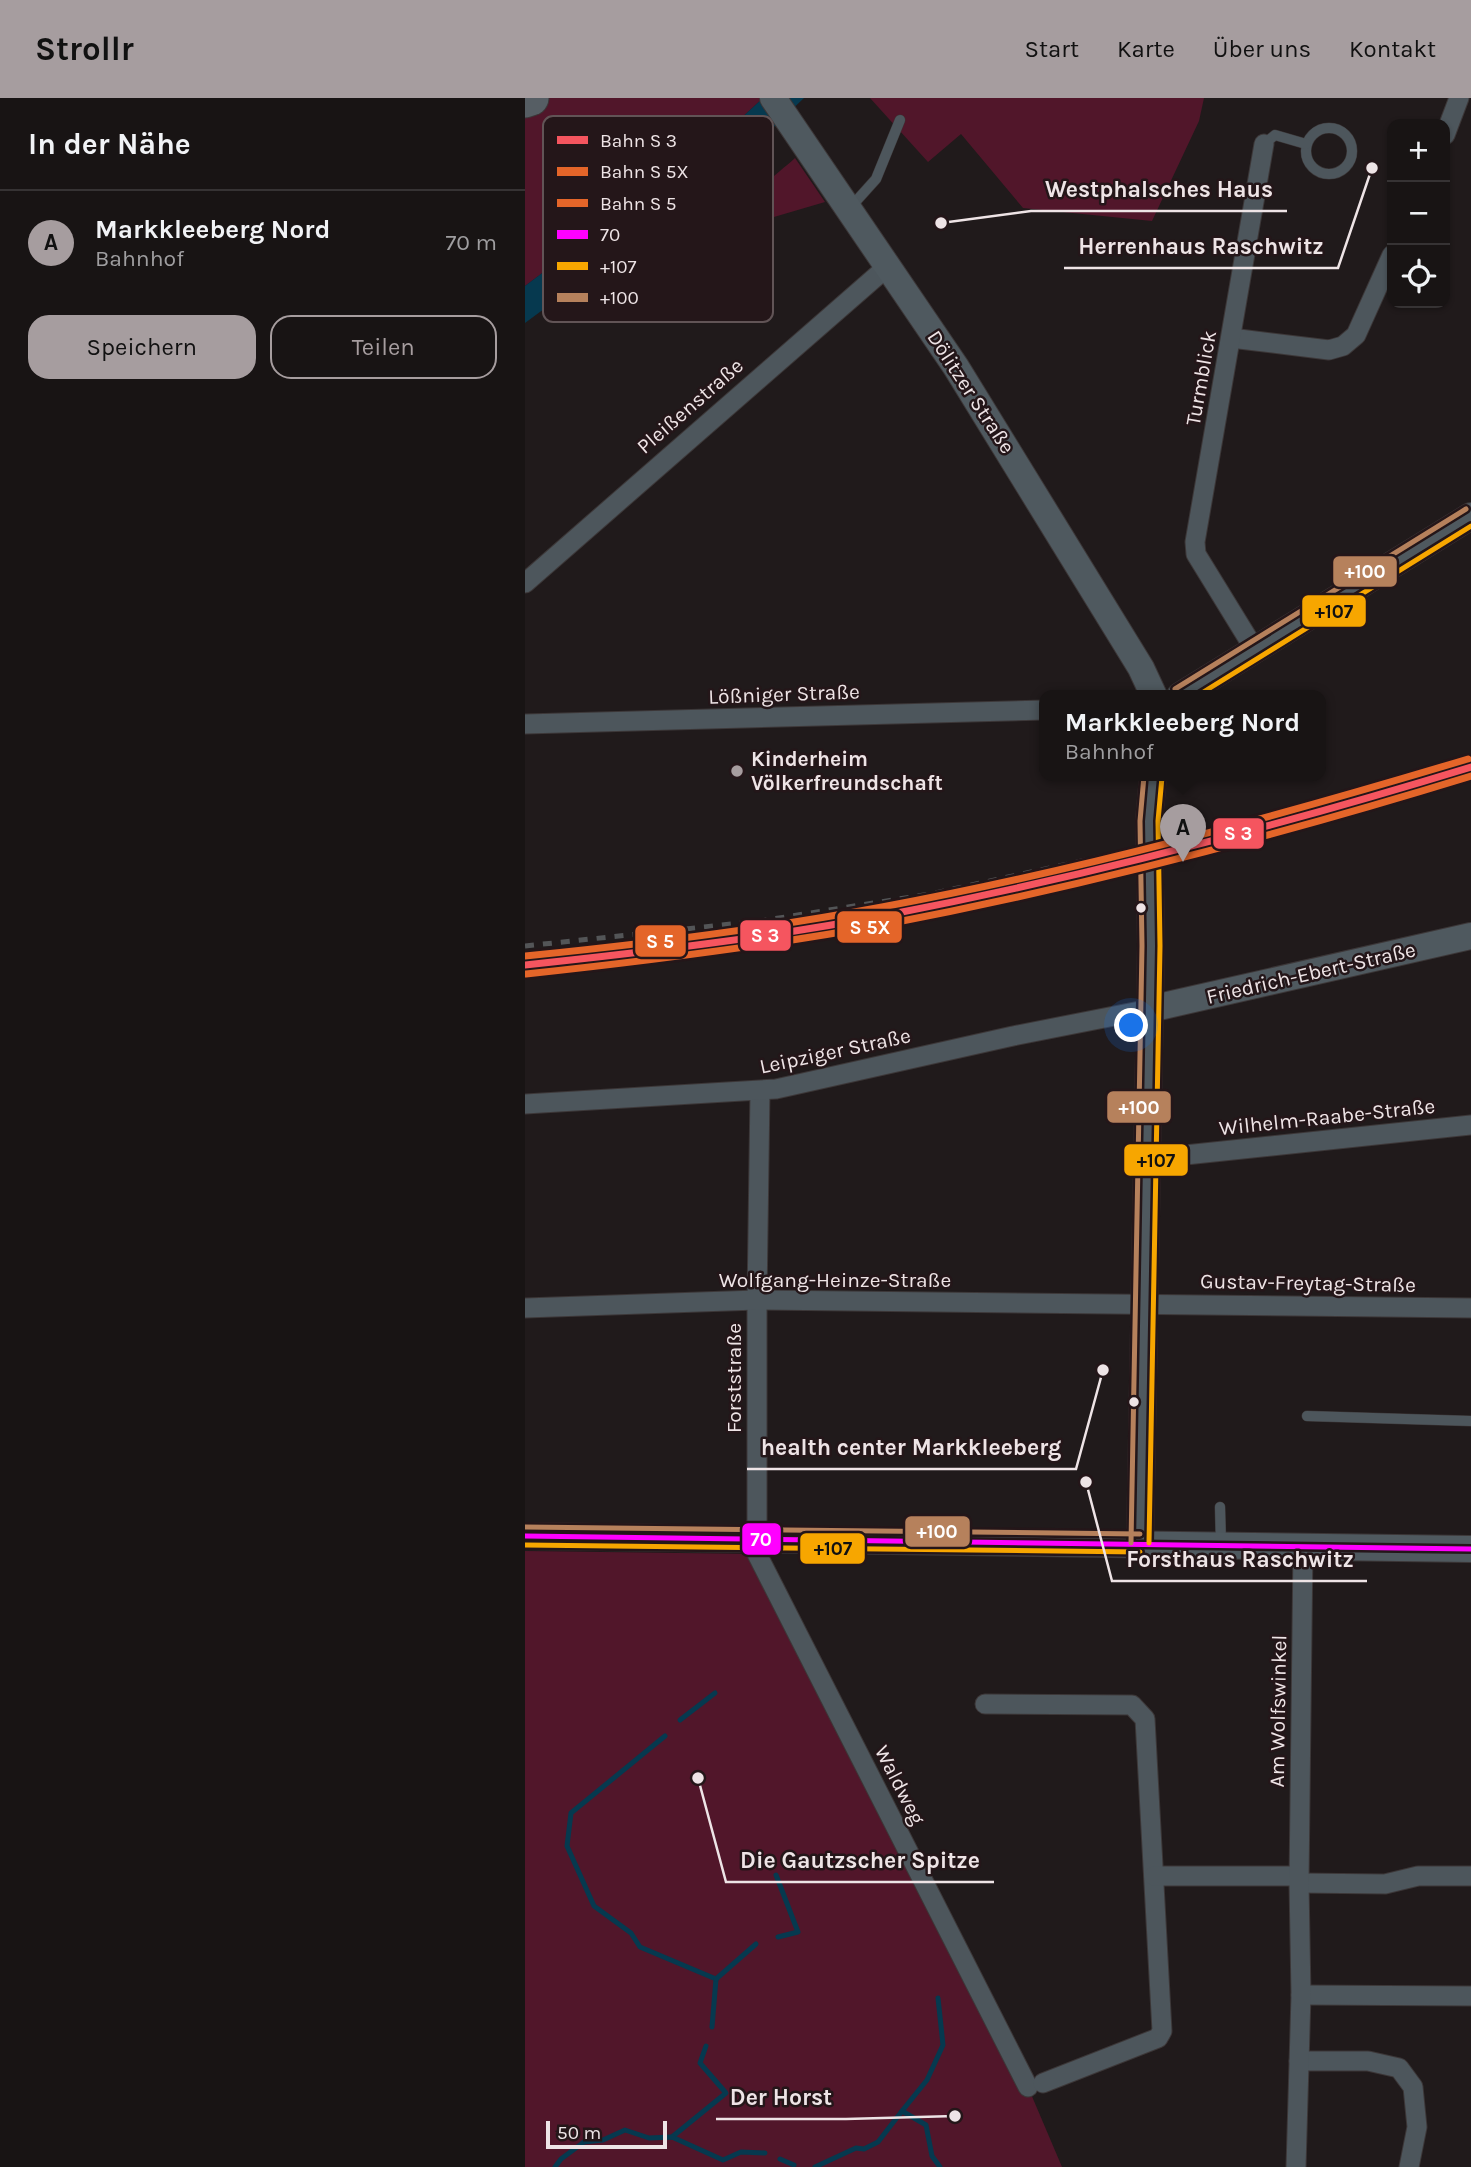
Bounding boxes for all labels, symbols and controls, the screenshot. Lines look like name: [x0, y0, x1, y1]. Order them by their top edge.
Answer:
text: Strollr: [35, 30, 134, 68]
text: Start: [1025, 35, 1079, 63]
text: Karte: [1117, 35, 1175, 63]
text: Über uns: [1213, 35, 1311, 63]
text: Kontakt: [1349, 35, 1436, 63]
legend: [543, 116, 773, 322]
map controls: [1387, 119, 1450, 308]
button: +: [1387, 119, 1450, 182]
text: In der Nähe: [28, 126, 191, 162]
text: Bahn S 3: [600, 130, 677, 152]
text: Bahn S 5X: [600, 161, 689, 183]
callout: Westphalsches Haus: [1031, 167, 1287, 211]
text: Westphalsches Haus: [1045, 176, 1273, 203]
button: −: [1387, 182, 1450, 245]
text: Bahn S 5: [600, 193, 676, 215]
text: Markkleeberg Nord: [95, 214, 330, 245]
text: 70: [600, 224, 620, 246]
callout: Herrenhaus Raschwitz: [1064, 224, 1338, 268]
text: A: [44, 229, 58, 256]
text: 70 m: [446, 229, 497, 256]
text: Herrenhaus Raschwitz: [1078, 233, 1324, 260]
text: Bahnhof: [95, 245, 184, 272]
button: locate: [1387, 245, 1450, 308]
text: +107: [600, 256, 637, 278]
text: +100: [600, 287, 639, 309]
button: Speichern: [28, 315, 256, 379]
button: Teilen: [270, 315, 497, 379]
street label: Dölitzer Straße: [922, 326, 1020, 458]
street label: Turmblick: [1181, 328, 1221, 427]
street label: Pleißenstraße: [632, 353, 748, 459]
line badge: +100: [1332, 555, 1398, 588]
text: +100: [1344, 561, 1386, 583]
line badge: +107: [1301, 594, 1367, 628]
text: +107: [1315, 601, 1354, 623]
street label: Lößniger Straße: [708, 679, 860, 709]
popup: [1039, 690, 1326, 781]
text: Markkleeberg Nord: [1065, 707, 1300, 738]
text: Bahnhof: [1065, 738, 1154, 765]
place label: Kinderheim Völkerfreundschaft: [751, 747, 943, 795]
marker: Kinderheim Völkerfreundschaft: [729, 763, 745, 779]
pin: A: [1160, 804, 1206, 862]
line badge: S 3: [1212, 817, 1265, 850]
text: S 3: [1224, 823, 1252, 845]
unlabelled marker: [1134, 901, 1148, 915]
line badge: S 5X: [836, 910, 903, 944]
text: S 5X: [850, 917, 890, 939]
line badge: S 3: [739, 919, 792, 952]
line badge: S 5: [634, 924, 687, 958]
text: S 3: [751, 925, 779, 947]
text: S 5: [646, 931, 674, 953]
street label: Friedrich-Ebert-Straße: [1204, 937, 1418, 1009]
your location: [1114, 1008, 1148, 1042]
street label: Leipziger Straße: [757, 1023, 913, 1079]
line badge: +100: [1106, 1090, 1172, 1124]
street label: Wilhelm-Raabe-Straße: [1218, 1094, 1436, 1140]
text: +100: [1118, 1097, 1160, 1119]
line badge: +107: [1123, 1143, 1189, 1177]
text: +107: [1137, 1150, 1176, 1172]
street label: Wolfgang-Heinze-Straße: [719, 1268, 951, 1292]
street label: Gustav-Freytag-Straße: [1200, 1269, 1416, 1297]
street label: Forststraße: [722, 1323, 746, 1433]
unlabelled marker: [1127, 1395, 1141, 1409]
callout: health center Markkleeberg: [747, 1425, 1076, 1469]
text: health center Markkleeberg: [761, 1434, 1061, 1461]
line badge: +100: [904, 1515, 971, 1548]
text: +100: [916, 1521, 958, 1543]
line badge: 70: [741, 1522, 782, 1556]
text: 70: [750, 1529, 772, 1551]
line badge: +107: [799, 1532, 866, 1565]
callout: Forsthaus Raschwitz: [1112, 1537, 1367, 1581]
text: +107: [814, 1538, 853, 1560]
text: Forsthaus Raschwitz: [1126, 1546, 1354, 1573]
street label: Am Wolfswinkel: [1265, 1635, 1291, 1787]
street label: Waldweg: [870, 1741, 930, 1829]
callout: Die Gautzscher Spitze: [726, 1838, 994, 1882]
text: Die Gautzscher Spitze: [740, 1847, 980, 1874]
callout: Der Horst: [716, 2075, 846, 2119]
text: Der Horst: [730, 2084, 832, 2111]
scale bar: [546, 2118, 667, 2150]
text: 50 m: [557, 2122, 601, 2144]

